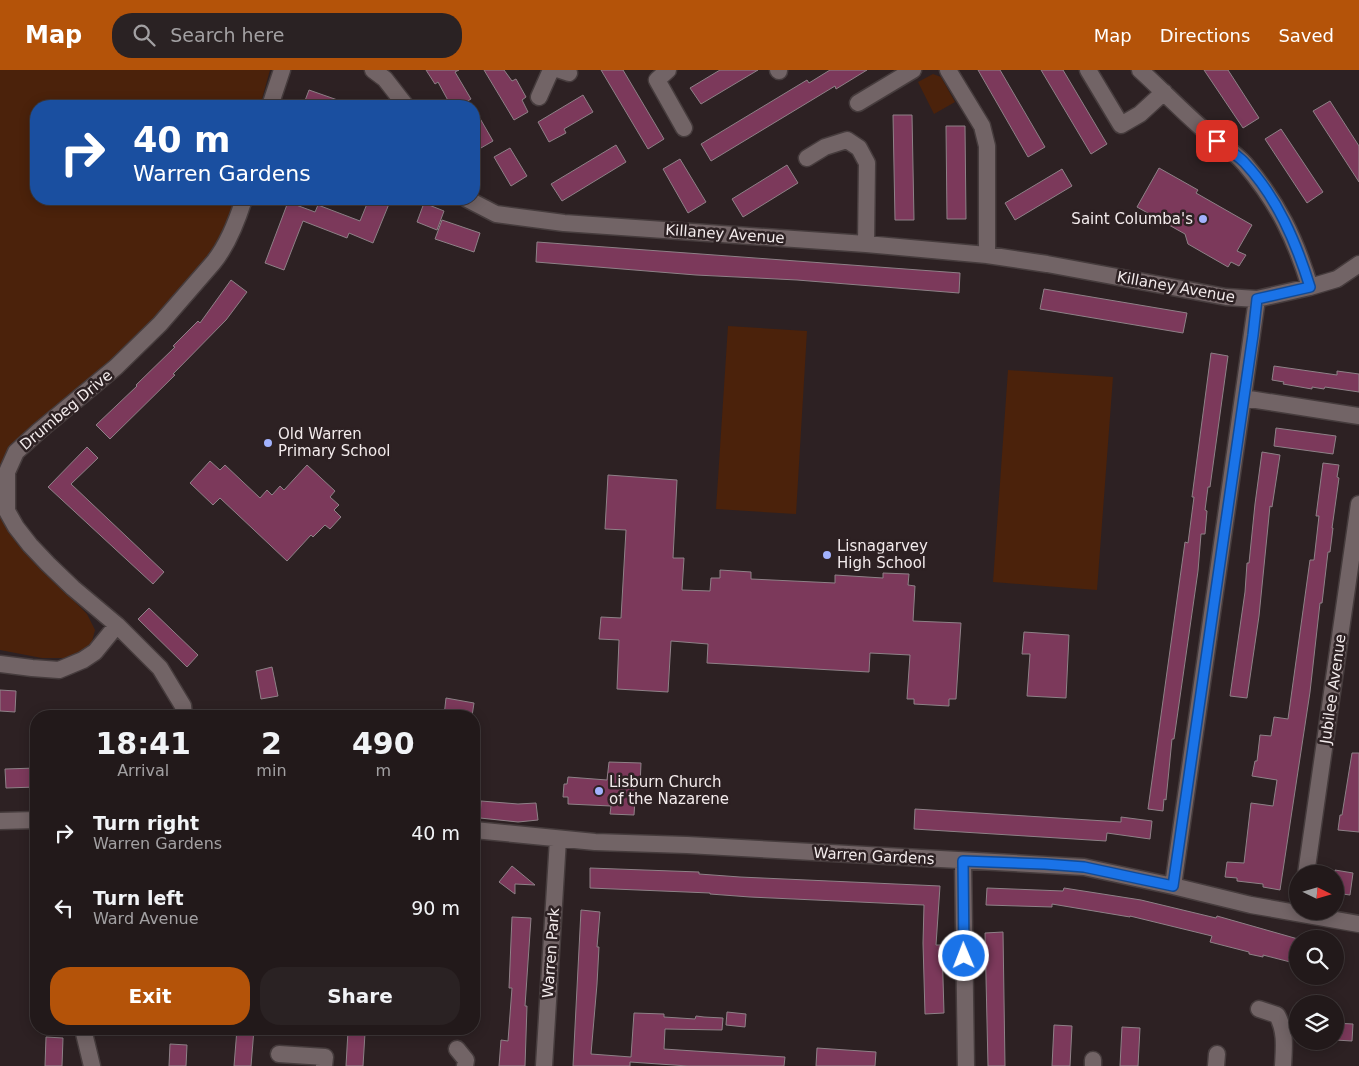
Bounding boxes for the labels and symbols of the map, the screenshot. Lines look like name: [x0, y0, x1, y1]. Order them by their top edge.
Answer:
pin: [1196, 120, 1238, 162]
place label: Saint Columba's: [1071, 210, 1193, 228]
marker: Saint Columba's: [1197, 213, 1209, 225]
street label: Killaney Avenue: [665, 221, 785, 247]
street label: Killaney Avenue: [1116, 268, 1236, 306]
street label: Drumbeg Drive: [16, 366, 116, 454]
place label: Old Warren Primary School: [278, 425, 391, 460]
marker: Old Warren Primary School: [262, 437, 274, 449]
place label: Lisnagarvey High School: [837, 537, 928, 572]
marker: Lisnagarvey High School: [821, 549, 833, 561]
street label: Jubilee Avenue: [1316, 633, 1350, 746]
place label: Lisburn Church of the Nazarene: [609, 773, 729, 808]
marker: Lisburn Church of the Nazarene: [593, 785, 605, 797]
street label: Warren Gardens: [813, 844, 935, 868]
north arrow: [1289, 865, 1344, 920]
street label: Warren Park: [539, 907, 563, 999]
position arrow: [937, 929, 989, 981]

